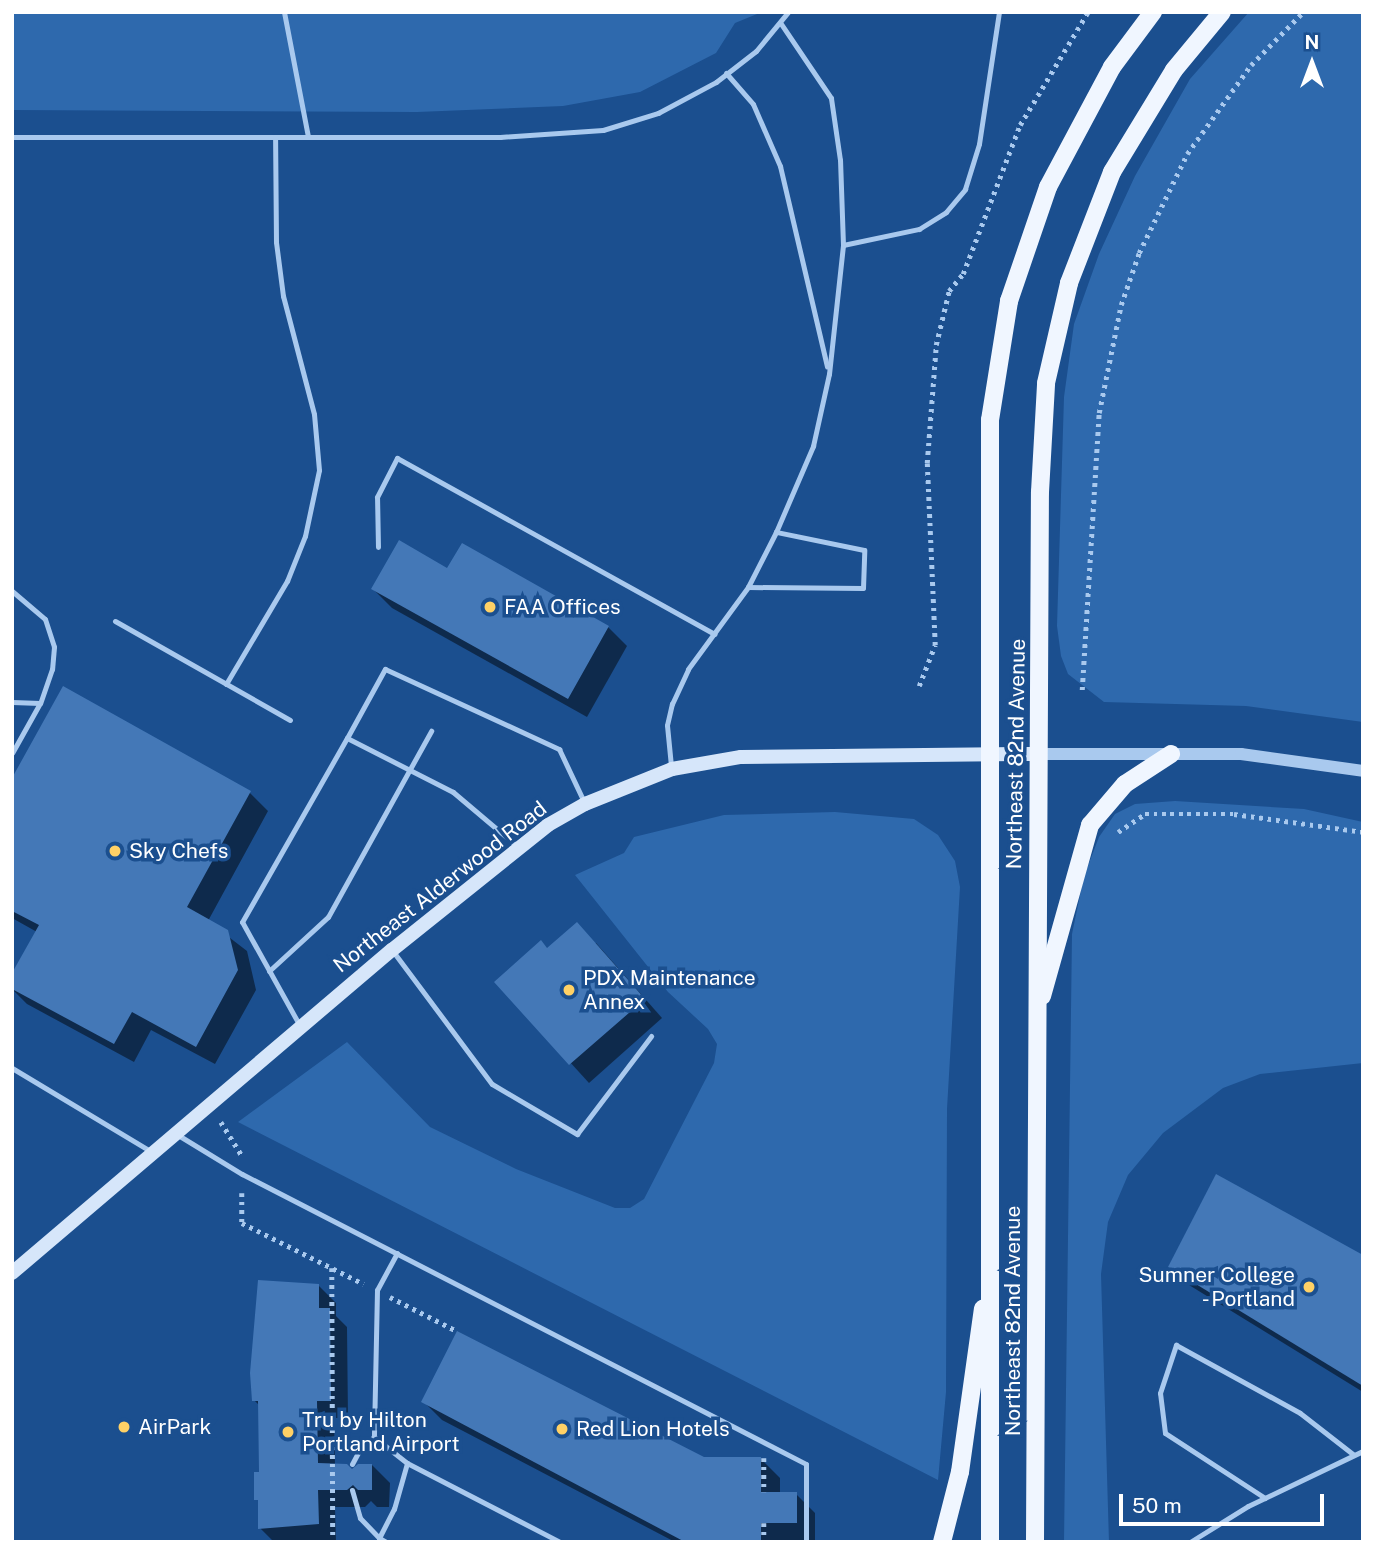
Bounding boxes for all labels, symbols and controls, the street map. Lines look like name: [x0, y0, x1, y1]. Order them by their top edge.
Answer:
north arrow: [1277, 28, 1347, 98]
text: N: [1305, 31, 1319, 53]
place label: FAA Offices: [504, 594, 621, 620]
marker: FAA Offices: [482, 599, 498, 615]
street label: Northeast 82nd Avenue: [1001, 638, 1031, 870]
street label: Northeast Alderwood Road: [328, 796, 552, 978]
place label: Sky Chefs: [129, 838, 228, 864]
marker: Sky Chefs: [107, 843, 123, 859]
place label: PDX Maintenance Annex: [583, 965, 756, 1015]
marker: PDX Maintenance Annex: [561, 982, 577, 998]
street label: Northeast 82nd Avenue: [1000, 1206, 1026, 1436]
place label: Sumner College - Portland: [1138, 1262, 1295, 1312]
marker: Sumner College - Portland: [1301, 1279, 1317, 1295]
place label: Tru by Hilton Portland Airport: [302, 1407, 460, 1457]
place label: AirPark: [138, 1414, 211, 1440]
place label: Red Lion Hotels: [576, 1416, 730, 1442]
marker: AirPark: [116, 1419, 132, 1435]
marker: Red Lion Hotels: [554, 1421, 570, 1437]
marker: Tru by Hilton Portland Airport: [280, 1424, 296, 1440]
scale bar: [1123, 1480, 1328, 1524]
text: 50 m: [1132, 1493, 1182, 1518]

